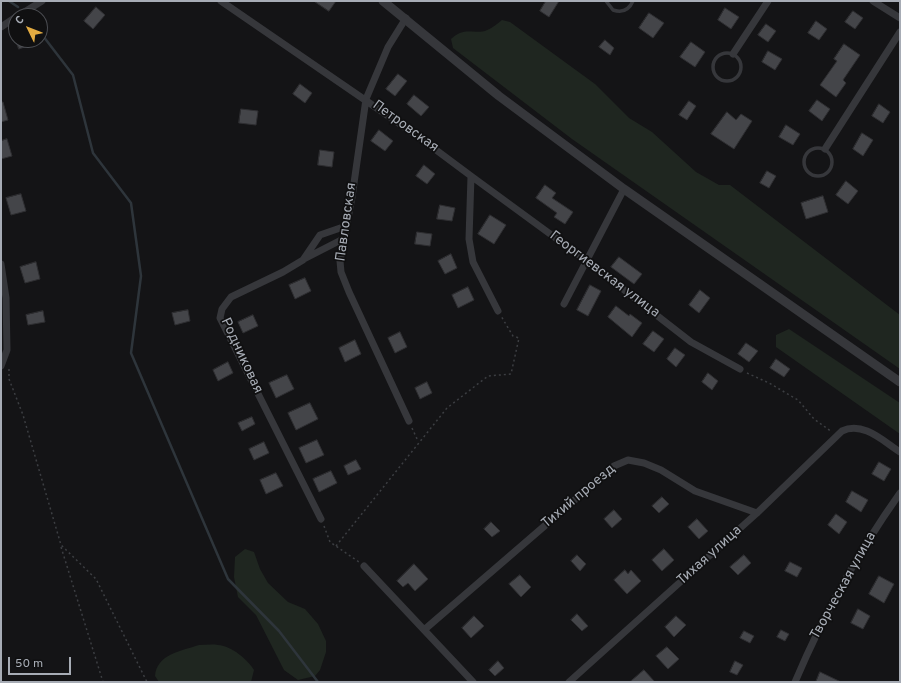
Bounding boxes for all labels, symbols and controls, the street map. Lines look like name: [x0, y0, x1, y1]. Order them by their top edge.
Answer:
north arrow: [8, 8, 48, 48]
text: С: [12, 13, 27, 28]
street label: Петровская: [369, 97, 441, 157]
street label: Павловская: [333, 182, 361, 262]
street label: Георгиевская улица: [545, 228, 663, 322]
street label: Родниковая: [216, 315, 266, 397]
street label: Тихий проезд: [539, 461, 619, 533]
street label: Тихая улица: [674, 523, 746, 589]
street label: Творческая улица: [807, 529, 881, 643]
scale bar: [10, 649, 73, 675]
text: 50 m: [15, 656, 43, 672]

